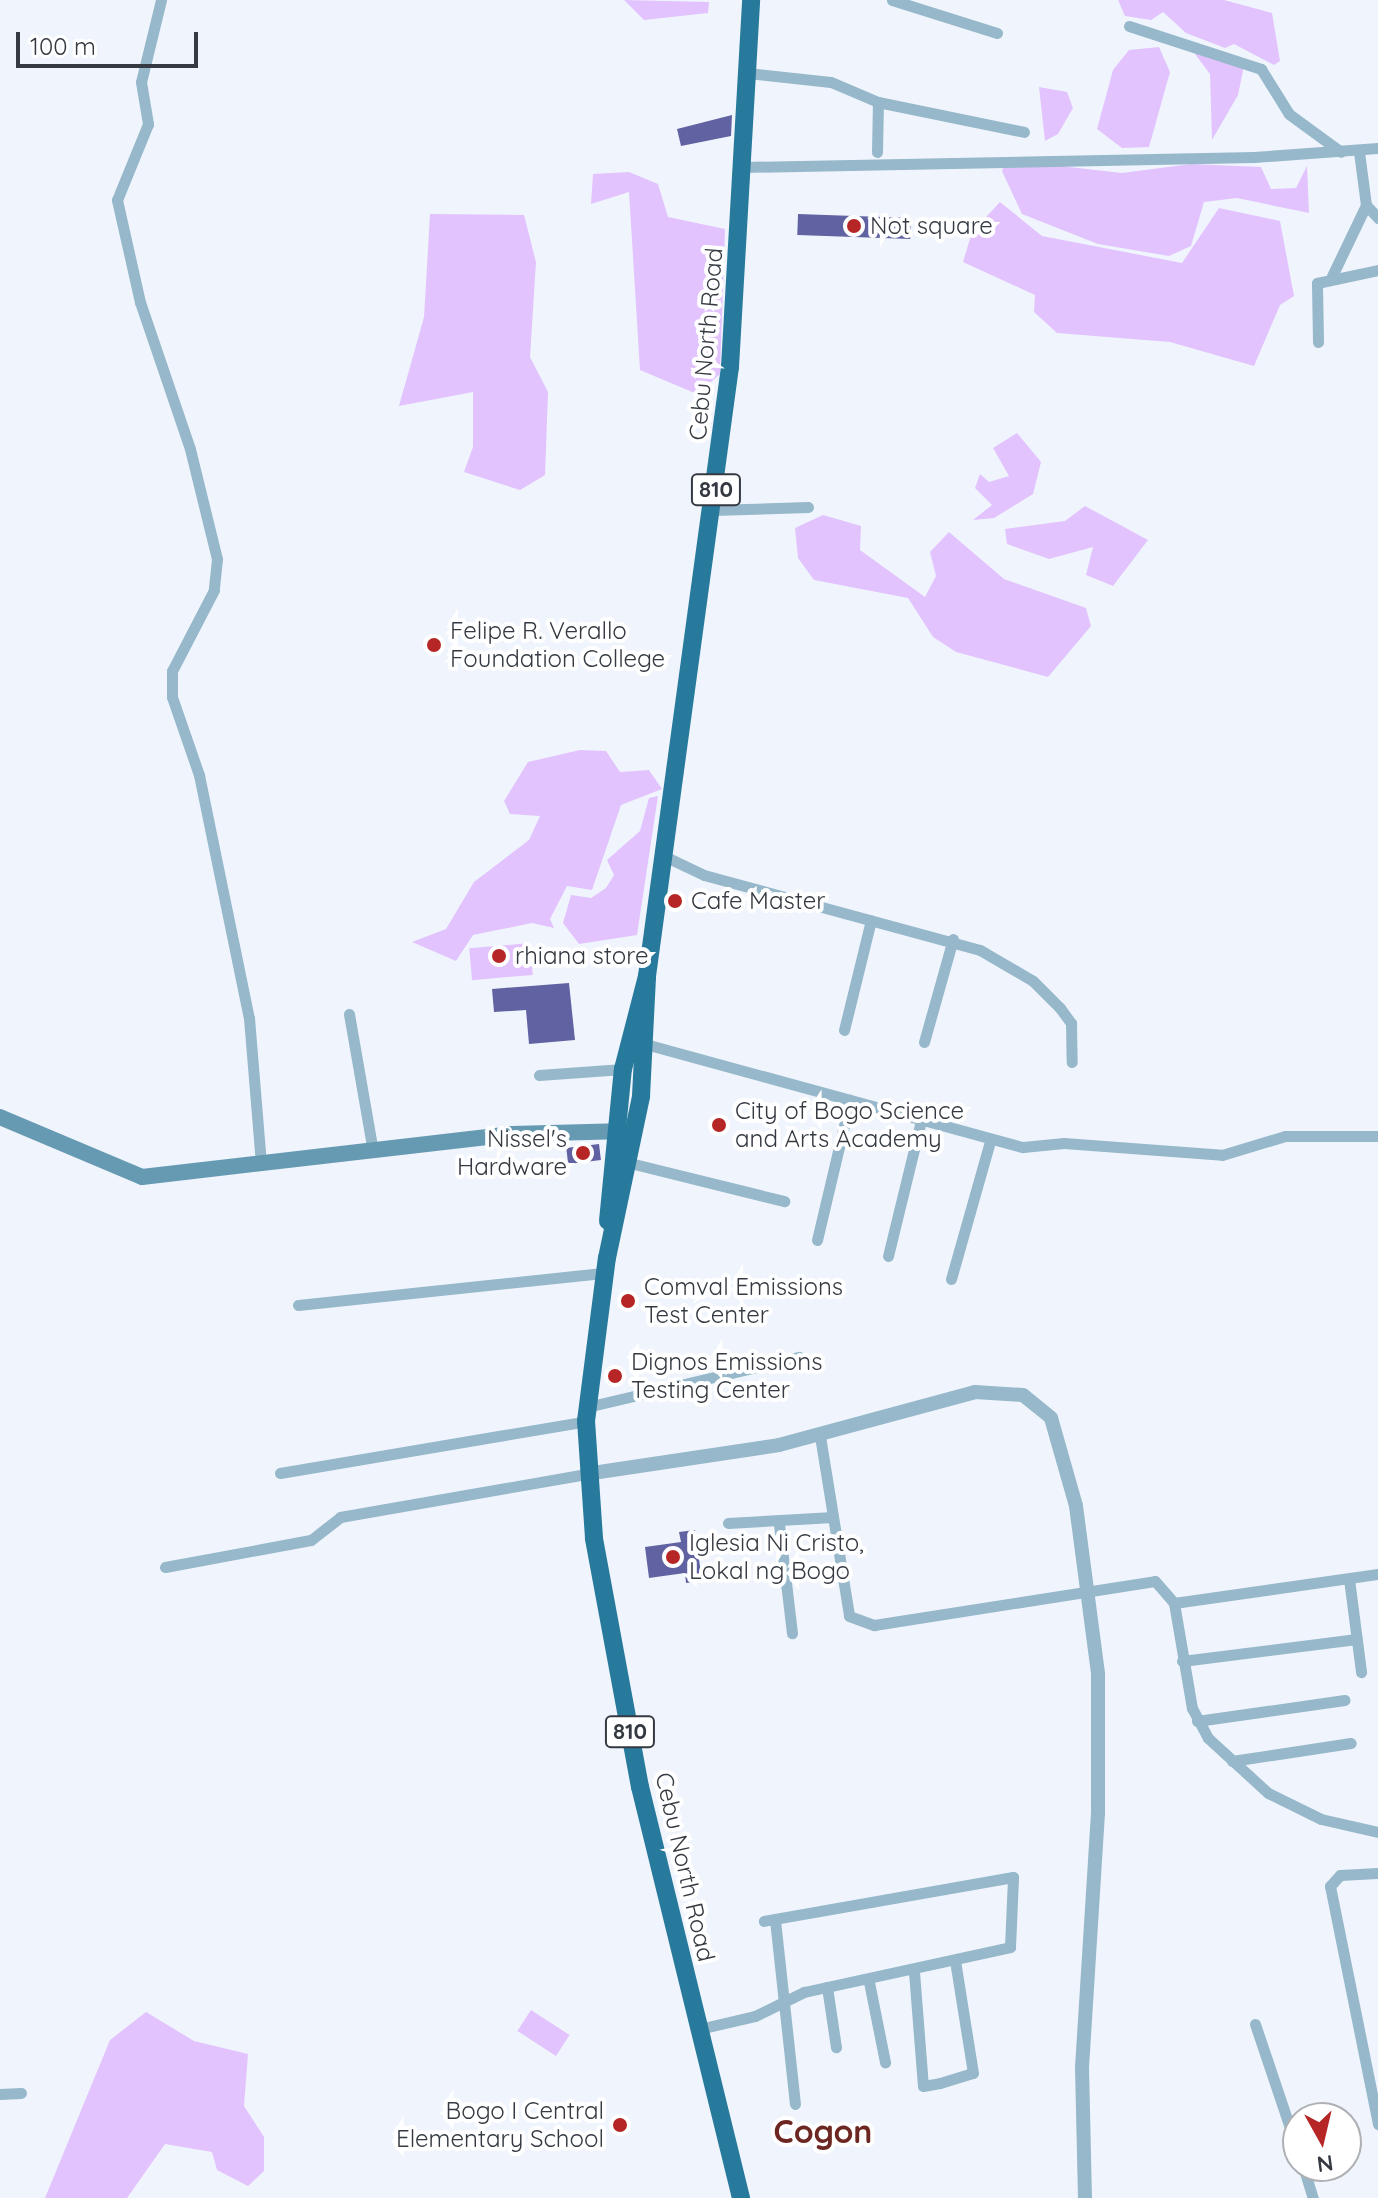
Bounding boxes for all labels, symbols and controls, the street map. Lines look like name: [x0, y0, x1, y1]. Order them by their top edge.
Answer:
scale bar: [20, 16, 202, 66]
text: 100 m: [30, 31, 96, 61]
place label: Not square: [870, 212, 993, 240]
marker: Not square: [845, 217, 863, 235]
street label: Cebu North Road: [683, 247, 729, 441]
road number: 810: [690, 472, 742, 508]
place label: Felipe R. Verallo Foundation College: [450, 617, 665, 673]
marker: Felipe R. Verallo Foundation College: [425, 636, 443, 654]
place label: Cafe Master: [691, 887, 826, 915]
marker: Cafe Master: [666, 892, 684, 910]
place label: rhiana store: [515, 942, 649, 970]
marker: rhiana store: [490, 947, 508, 965]
place label: City of Bogo Science and Arts Academy: [735, 1097, 964, 1153]
marker: City of Bogo Science and Arts Academy: [710, 1116, 728, 1134]
place label: Nissel's Hardware: [457, 1125, 567, 1181]
marker: Nissel's Hardware: [574, 1144, 592, 1162]
place label: Comval Emissions Test Center: [644, 1273, 843, 1329]
marker: Comval Emissions Test Center: [619, 1292, 637, 1310]
place label: Dignos Emissions Testing Center: [631, 1348, 822, 1404]
marker: Dignos Emissions Testing Center: [606, 1367, 624, 1385]
place label: Iglesia Ni Cristo, Lokal ng Bogo: [689, 1529, 864, 1585]
marker: Iglesia Ni Cristo, Lokal ng Bogo: [664, 1548, 682, 1566]
road number: 810: [604, 1714, 656, 1750]
street label: Cebu North Road: [649, 1770, 721, 1964]
place label: Bogo I Central Elementary School: [396, 2097, 604, 2153]
north arrow: [1282, 2102, 1362, 2182]
district label: Cogon: [774, 2112, 872, 2150]
marker: Bogo I Central Elementary School: [611, 2116, 629, 2134]
text: N: [1315, 2149, 1335, 2179]

